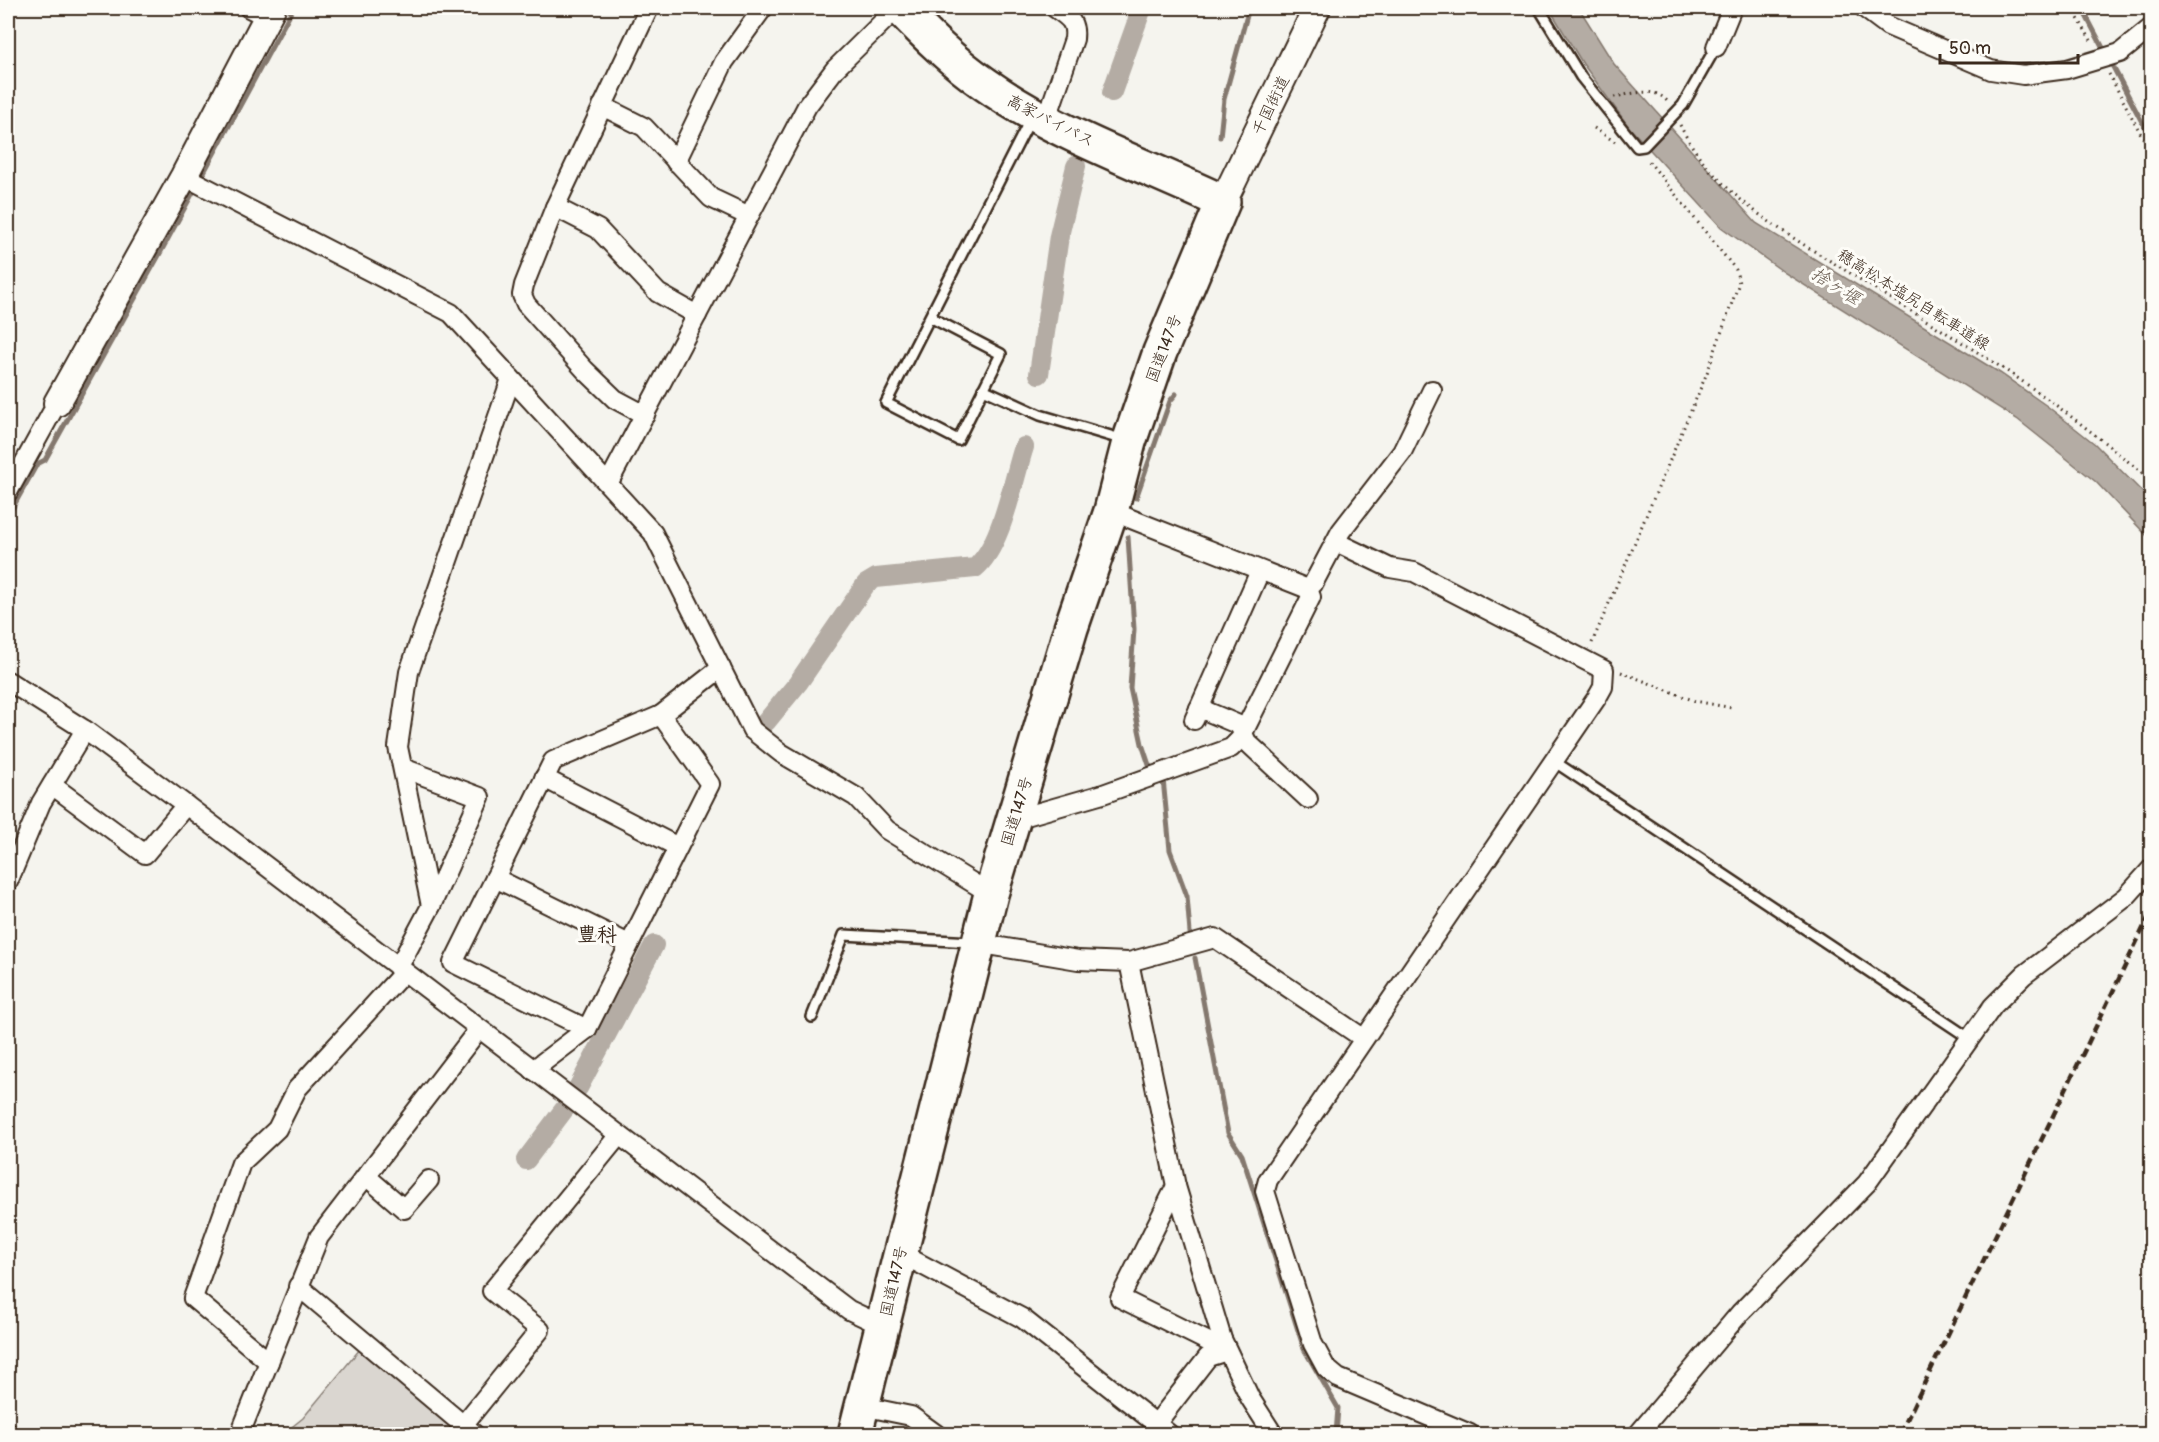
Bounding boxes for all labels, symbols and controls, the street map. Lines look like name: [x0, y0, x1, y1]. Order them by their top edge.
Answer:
scale bar: [1940, 27, 2078, 65]
text: 50 m: [1949, 37, 1991, 60]
street label: 千国街道: [1248, 72, 1294, 139]
street label: 高家バイパス: [1003, 90, 1098, 152]
street label: 穂高松本塩尻自転車道線: [1834, 245, 1993, 355]
water label: 捨ヶ堰: [1807, 262, 1866, 312]
street label: 国道147号: [1142, 311, 1186, 386]
street label: 国道147号: [997, 774, 1037, 849]
district label: 豊科: [577, 922, 617, 947]
street label: 国道147号: [876, 1244, 912, 1319]

